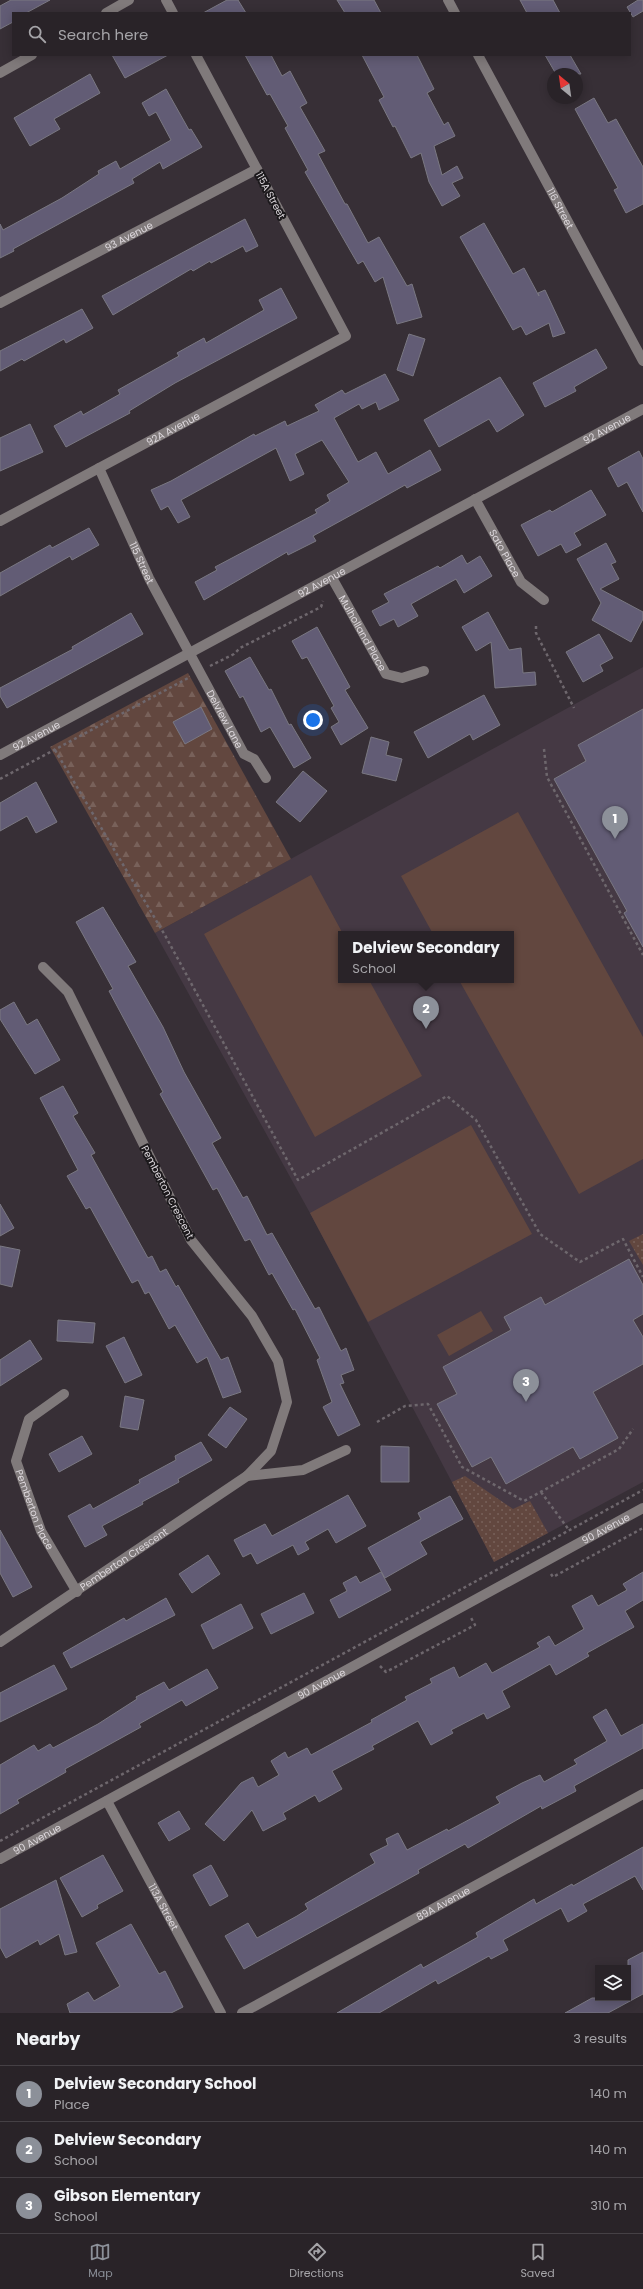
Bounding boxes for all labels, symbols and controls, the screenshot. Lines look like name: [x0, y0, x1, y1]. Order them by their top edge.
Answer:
search box: [12, 12, 631, 56]
icon: search: [26, 23, 48, 45]
text: Search here: [58, 24, 148, 45]
north arrow: [547, 68, 583, 104]
street label: 115A Street: [252, 169, 289, 222]
street label: 116 Street: [543, 185, 578, 232]
street label: 93 Avenue: [102, 218, 156, 255]
street label: 92A Avenue: [143, 408, 203, 450]
street label: 92 Avenue: [580, 410, 634, 448]
street label: Sato Place: [485, 527, 524, 580]
street label: 115 Street: [126, 539, 158, 587]
street label: 92 Avenue: [295, 563, 348, 601]
street label: Mulholland Place: [335, 592, 390, 674]
street label: Delview Lane: [203, 687, 247, 751]
your location: [303, 710, 323, 730]
street label: 92 Avenue: [10, 717, 63, 755]
pin: 1: [602, 806, 628, 839]
popup: [338, 931, 514, 983]
text: Delview Secondary: [352, 937, 500, 958]
text: School: [352, 959, 396, 978]
pin: 2: [413, 996, 439, 1029]
street label: Pemberton Crescent: [137, 1143, 198, 1242]
pin: 3: [513, 1369, 539, 1402]
street label: Pemberton Place: [12, 1467, 57, 1553]
street label: 90 Avenue: [579, 1510, 633, 1548]
street label: Pemberton Crescent: [77, 1524, 171, 1594]
street label: 90 Avenue: [295, 1665, 348, 1703]
street label: 90 Avenue: [10, 1820, 64, 1859]
street label: 113A Street: [145, 1881, 182, 1933]
street label: 89A Avenue: [413, 1883, 473, 1925]
map controls: [595, 1965, 631, 2001]
button: layers: [595, 1965, 631, 2001]
text: Nearby: [16, 2027, 80, 2051]
text: 3 results: [573, 2029, 627, 2048]
text: Delview Secondary School: [54, 2073, 256, 2094]
text: 1: [27, 2084, 31, 2103]
text: 140 m: [590, 2084, 627, 2103]
text: Place: [54, 2095, 89, 2114]
text: Delview Secondary: [54, 2129, 201, 2150]
text: 2: [25, 2140, 33, 2159]
text: 140 m: [590, 2140, 627, 2159]
text: School: [54, 2151, 98, 2170]
text: Gibson Elementary: [54, 2185, 200, 2206]
text: 3: [25, 2196, 33, 2215]
text: 310 m: [590, 2196, 627, 2215]
text: School: [54, 2207, 98, 2226]
tab: Map: [88, 2241, 113, 2282]
tab: Directions: [289, 2241, 344, 2282]
tab: Saved: [520, 2241, 555, 2282]

